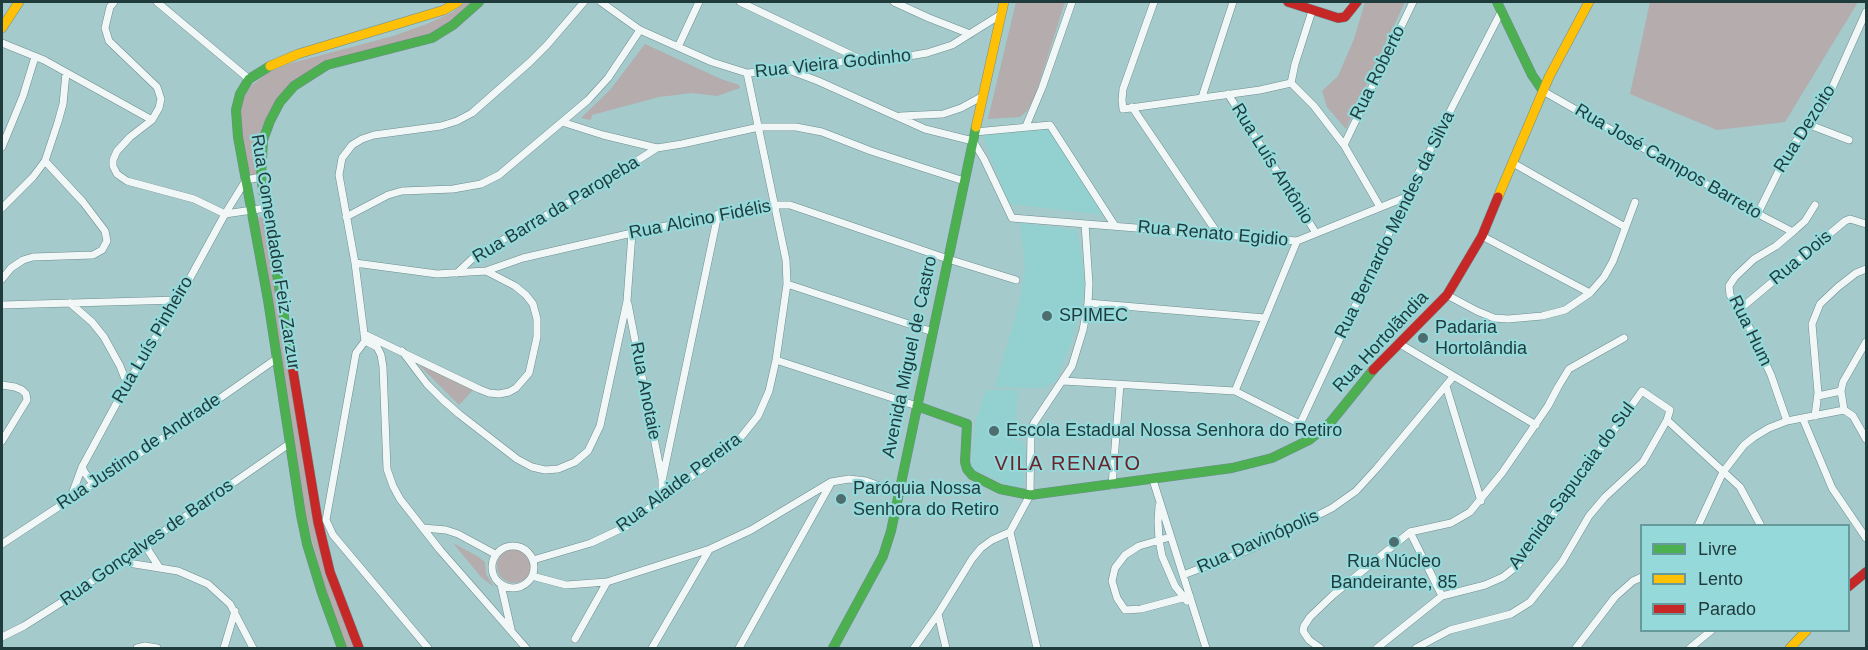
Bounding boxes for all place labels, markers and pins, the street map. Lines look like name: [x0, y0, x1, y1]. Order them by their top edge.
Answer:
place label: SPIMEC: [1059, 305, 1128, 327]
marker: SPIMEC: [1040, 309, 1054, 323]
place label: Padaria Hortolândia: [1435, 317, 1527, 360]
marker: Padaria Hortolândia: [1416, 331, 1430, 345]
place label: Escola Estadual Nossa Senhora do Retiro: [1006, 420, 1342, 442]
marker: Escola Estadual Nossa Senhora do Retiro: [987, 424, 1001, 438]
place label: Paróquia Nossa Senhora do Retiro: [853, 478, 999, 520]
marker: Paróquia Nossa Senhora do Retiro: [834, 492, 848, 506]
marker: Rua Núcleo Bandeirante, 85: [1387, 535, 1401, 549]
place label: Rua Núcleo Bandeirante, 85: [1330, 551, 1458, 594]

